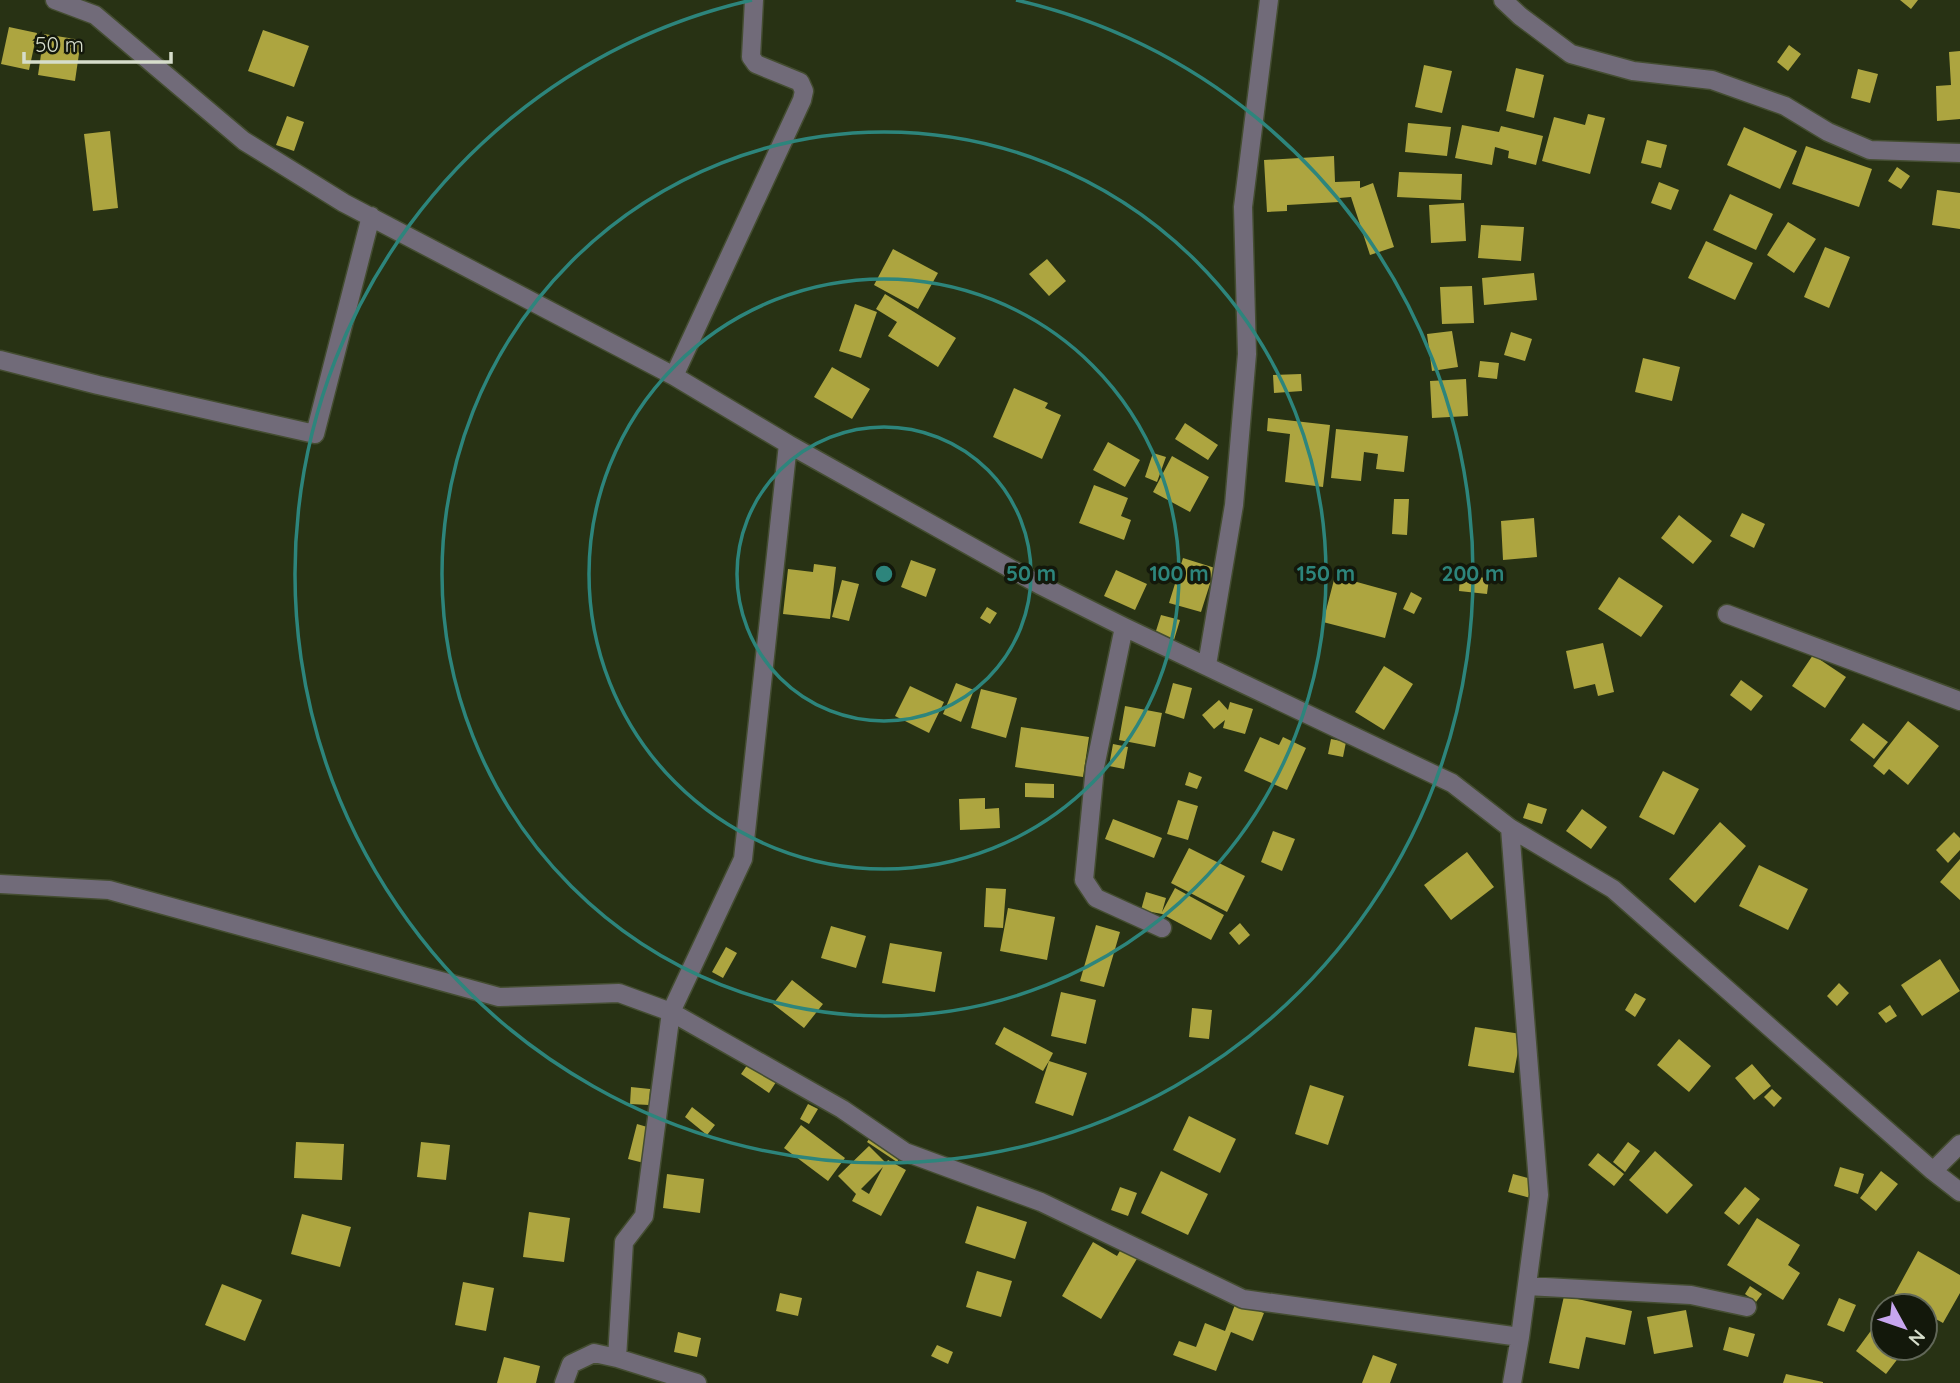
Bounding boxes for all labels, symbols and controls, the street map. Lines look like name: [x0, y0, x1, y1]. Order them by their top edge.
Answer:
scale bar: [24, 21, 172, 65]
text: 50 m: [35, 31, 84, 57]
text: 50 m: [1006, 560, 1056, 586]
text: 100 m: [1149, 560, 1209, 586]
text: 150 m: [1297, 560, 1355, 586]
text: 200 m: [1442, 560, 1504, 586]
centre of rings: [872, 562, 896, 586]
north arrow: [1869, 1292, 1939, 1362]
text: N: [1903, 1325, 1931, 1351]

